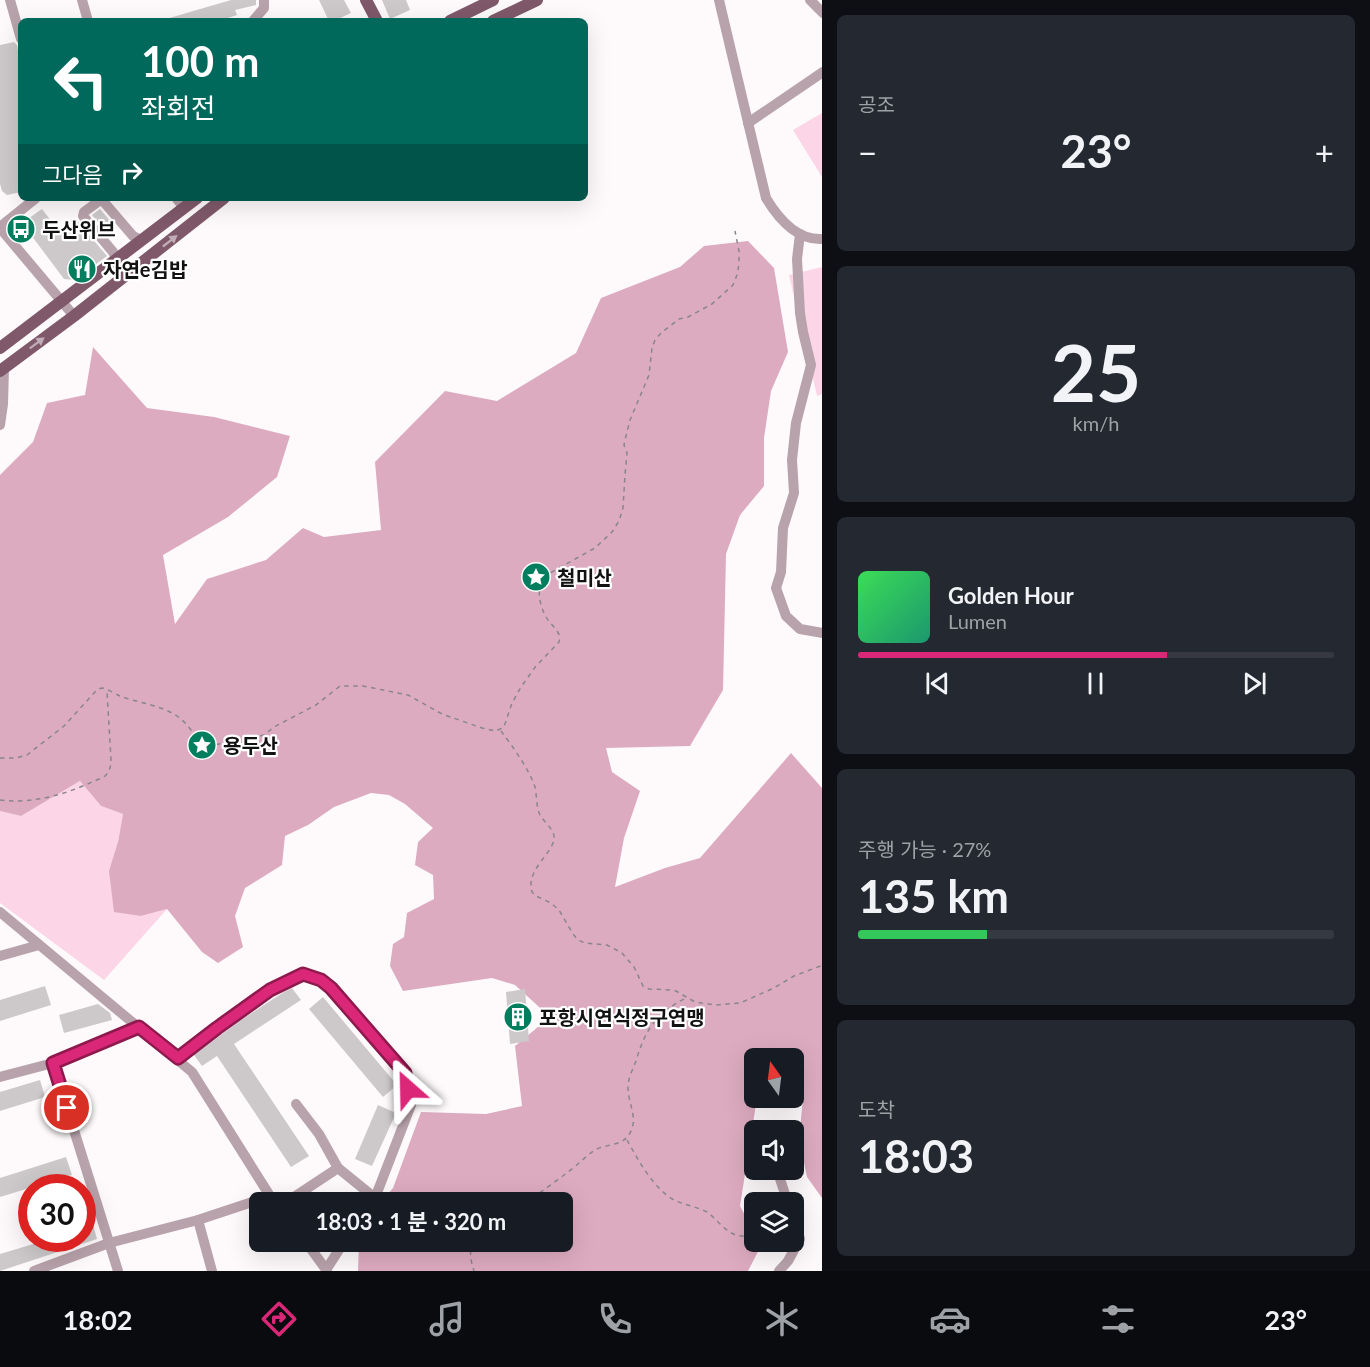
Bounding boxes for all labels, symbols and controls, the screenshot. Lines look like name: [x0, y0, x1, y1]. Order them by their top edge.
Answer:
text: 100 m: [141, 36, 259, 86]
icon: left: [42, 42, 120, 120]
text: 좌회전: [141, 91, 216, 124]
text: 공조: [858, 92, 895, 116]
text: 23°: [1061, 124, 1131, 178]
text: −: [858, 132, 877, 172]
text: +: [1315, 132, 1334, 172]
icon: right: [115, 156, 148, 189]
text: 그다음: [42, 161, 103, 188]
bus stop icon: 두산위브: [5, 213, 37, 245]
place label: 두산위브: [42, 217, 116, 241]
one-way arrow: [162, 234, 178, 247]
restaurant icon: 자연e김밥: [66, 253, 98, 285]
place label: 자연e김밥: [103, 257, 188, 281]
text: 25: [1051, 325, 1141, 419]
one-way arrow: [29, 337, 45, 350]
text: km/h: [1073, 411, 1119, 435]
place icon: 철미산: [520, 561, 552, 593]
place label: 철미산: [557, 565, 612, 589]
text: Golden Hour: [948, 582, 1074, 609]
text: Lumen: [948, 609, 1007, 633]
icon: previous: [921, 667, 954, 700]
icon: pause: [1079, 667, 1112, 700]
icon: next: [1238, 667, 1271, 700]
place icon: 용두산: [186, 729, 218, 761]
place label: 용두산: [223, 733, 278, 757]
text: 주행 가능 · 27%: [858, 837, 991, 861]
text: 135 km: [858, 869, 1009, 923]
building icon: 포항시연식정구연맹: [502, 1001, 534, 1033]
place label: 포항시연식정구연맹: [539, 1005, 705, 1029]
north arrow: [744, 1048, 804, 1108]
map controls: [744, 1048, 804, 1252]
position arrow: [376, 1057, 440, 1121]
pin: [41, 1082, 92, 1133]
icon: arrive: [50, 1091, 83, 1124]
text: 도착: [858, 1097, 895, 1121]
button: sound: [744, 1120, 804, 1180]
text: 18:03: [858, 1129, 974, 1183]
speed limit sign: 30: [18, 1174, 96, 1252]
button: layers: [744, 1192, 804, 1252]
text: 18:03 · 1 분 · 320 m: [316, 1208, 506, 1235]
icon: directions: [258, 1298, 300, 1340]
icon: music: [426, 1298, 468, 1340]
icon: phone: [594, 1298, 636, 1340]
icon: climate: [761, 1298, 803, 1340]
icon: car: [929, 1298, 971, 1340]
icon: filters: [1097, 1298, 1139, 1340]
text: 18:02: [63, 1303, 132, 1336]
text: 23°: [1264, 1303, 1307, 1336]

